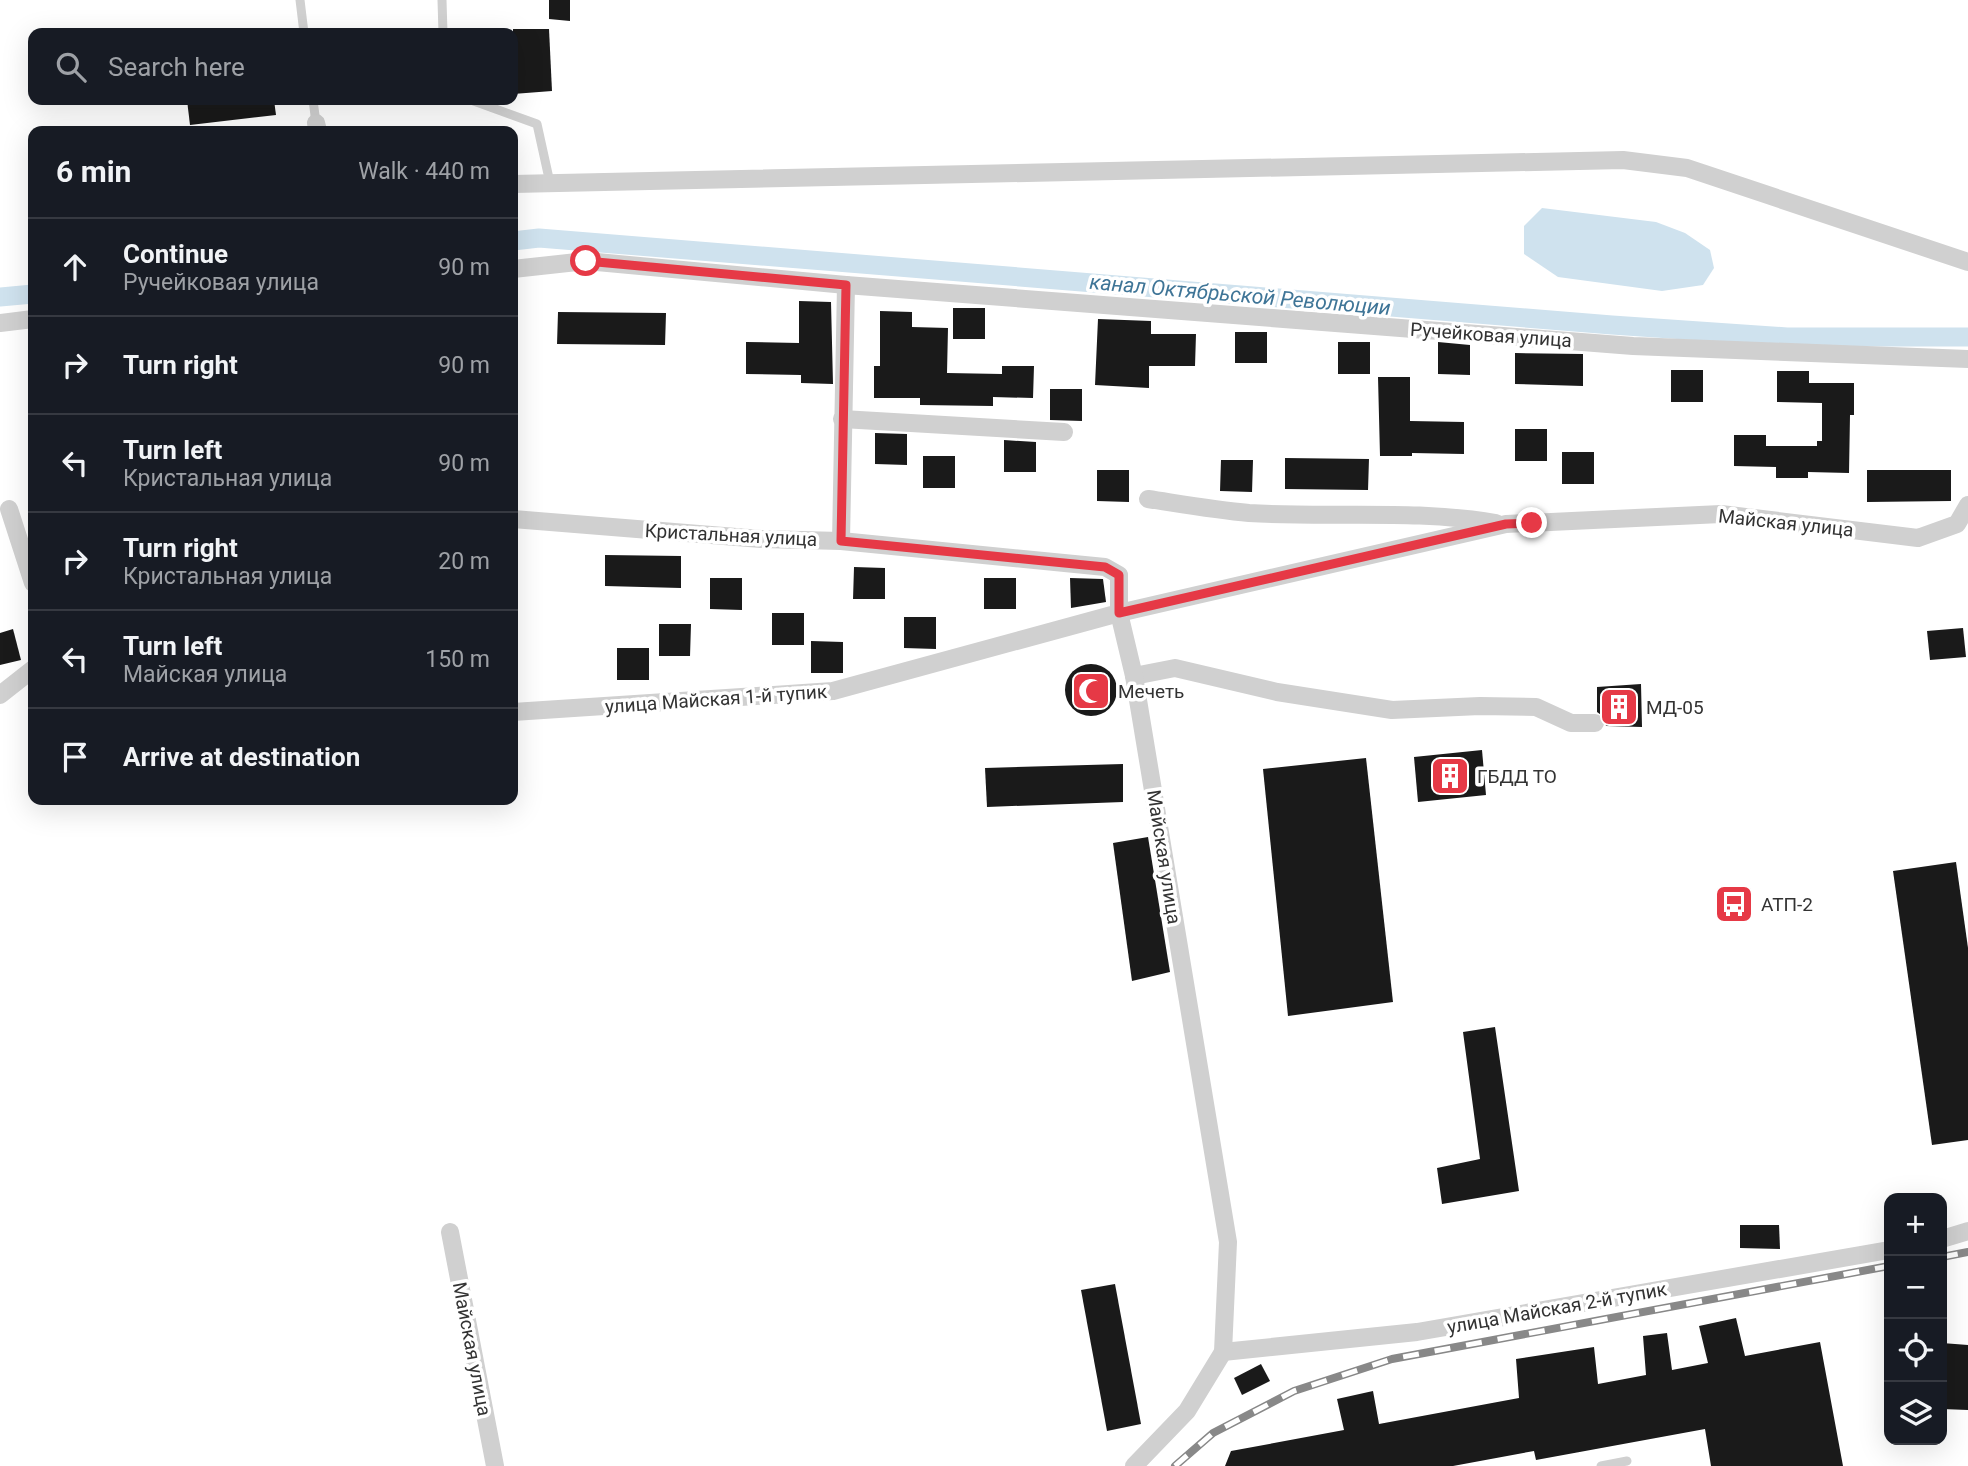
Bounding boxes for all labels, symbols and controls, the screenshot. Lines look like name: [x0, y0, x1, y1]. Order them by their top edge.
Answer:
search box: [28, 28, 518, 105]
icon: search: [52, 48, 90, 86]
text: Search here: [108, 52, 245, 82]
text: 6 min: [56, 154, 131, 189]
text: Walk · 440 m: [358, 158, 490, 185]
text: Continue: [123, 239, 228, 269]
route start: [570, 245, 601, 276]
icon: ahead: [56, 248, 94, 286]
text: 90 m: [438, 254, 490, 281]
text: Ручейковая улица: [123, 269, 319, 296]
water label: канал Октябрьской Революции: [1088, 270, 1392, 320]
street label: Ручейковая улица: [1409, 318, 1573, 352]
icon: right: [56, 346, 94, 384]
text: Turn right: [123, 350, 238, 380]
text: 90 m: [438, 352, 490, 379]
text: Turn left: [123, 435, 222, 465]
icon: left: [56, 444, 94, 482]
text: 90 m: [438, 450, 490, 477]
text: Кристальная улица: [123, 465, 332, 492]
street label: Майская улица: [1717, 504, 1855, 542]
route end: [1516, 507, 1547, 538]
street label: Кристальная улица: [644, 519, 818, 551]
text: Turn right: [123, 533, 238, 563]
icon: right: [56, 542, 94, 580]
text: 20 m: [438, 548, 490, 575]
text: Кристальная улица: [123, 563, 332, 590]
text: Turn left: [123, 631, 222, 661]
icon: left: [56, 640, 94, 678]
text: 150 m: [425, 646, 490, 673]
text: Майская улица: [123, 661, 287, 688]
mosque icon: Мечеть: [1070, 670, 1112, 712]
street label: улица Майская 1-й тупик: [604, 680, 828, 718]
place label: Мечеть: [1118, 680, 1184, 703]
building icon: МД-05: [1598, 686, 1640, 728]
place label: МД-05: [1646, 696, 1704, 719]
icon: arrive: [56, 738, 94, 776]
text: Arrive at destination: [123, 742, 360, 772]
building icon: ГБДД ТО: [1429, 755, 1471, 797]
place label: ГБДД ТО: [1477, 765, 1557, 788]
street label: Майская улица: [1142, 788, 1186, 926]
bus stop icon: АТП-2: [1713, 883, 1755, 925]
place label: АТП-2: [1761, 893, 1813, 916]
map controls: [1884, 1193, 1947, 1445]
button: +: [1884, 1193, 1947, 1256]
button: −: [1884, 1256, 1947, 1319]
street label: улица Майская 2-й тупик: [1445, 1277, 1669, 1339]
street label: Майская улица: [448, 1280, 496, 1418]
button: locate: [1884, 1319, 1947, 1382]
button: layers: [1884, 1382, 1947, 1445]

